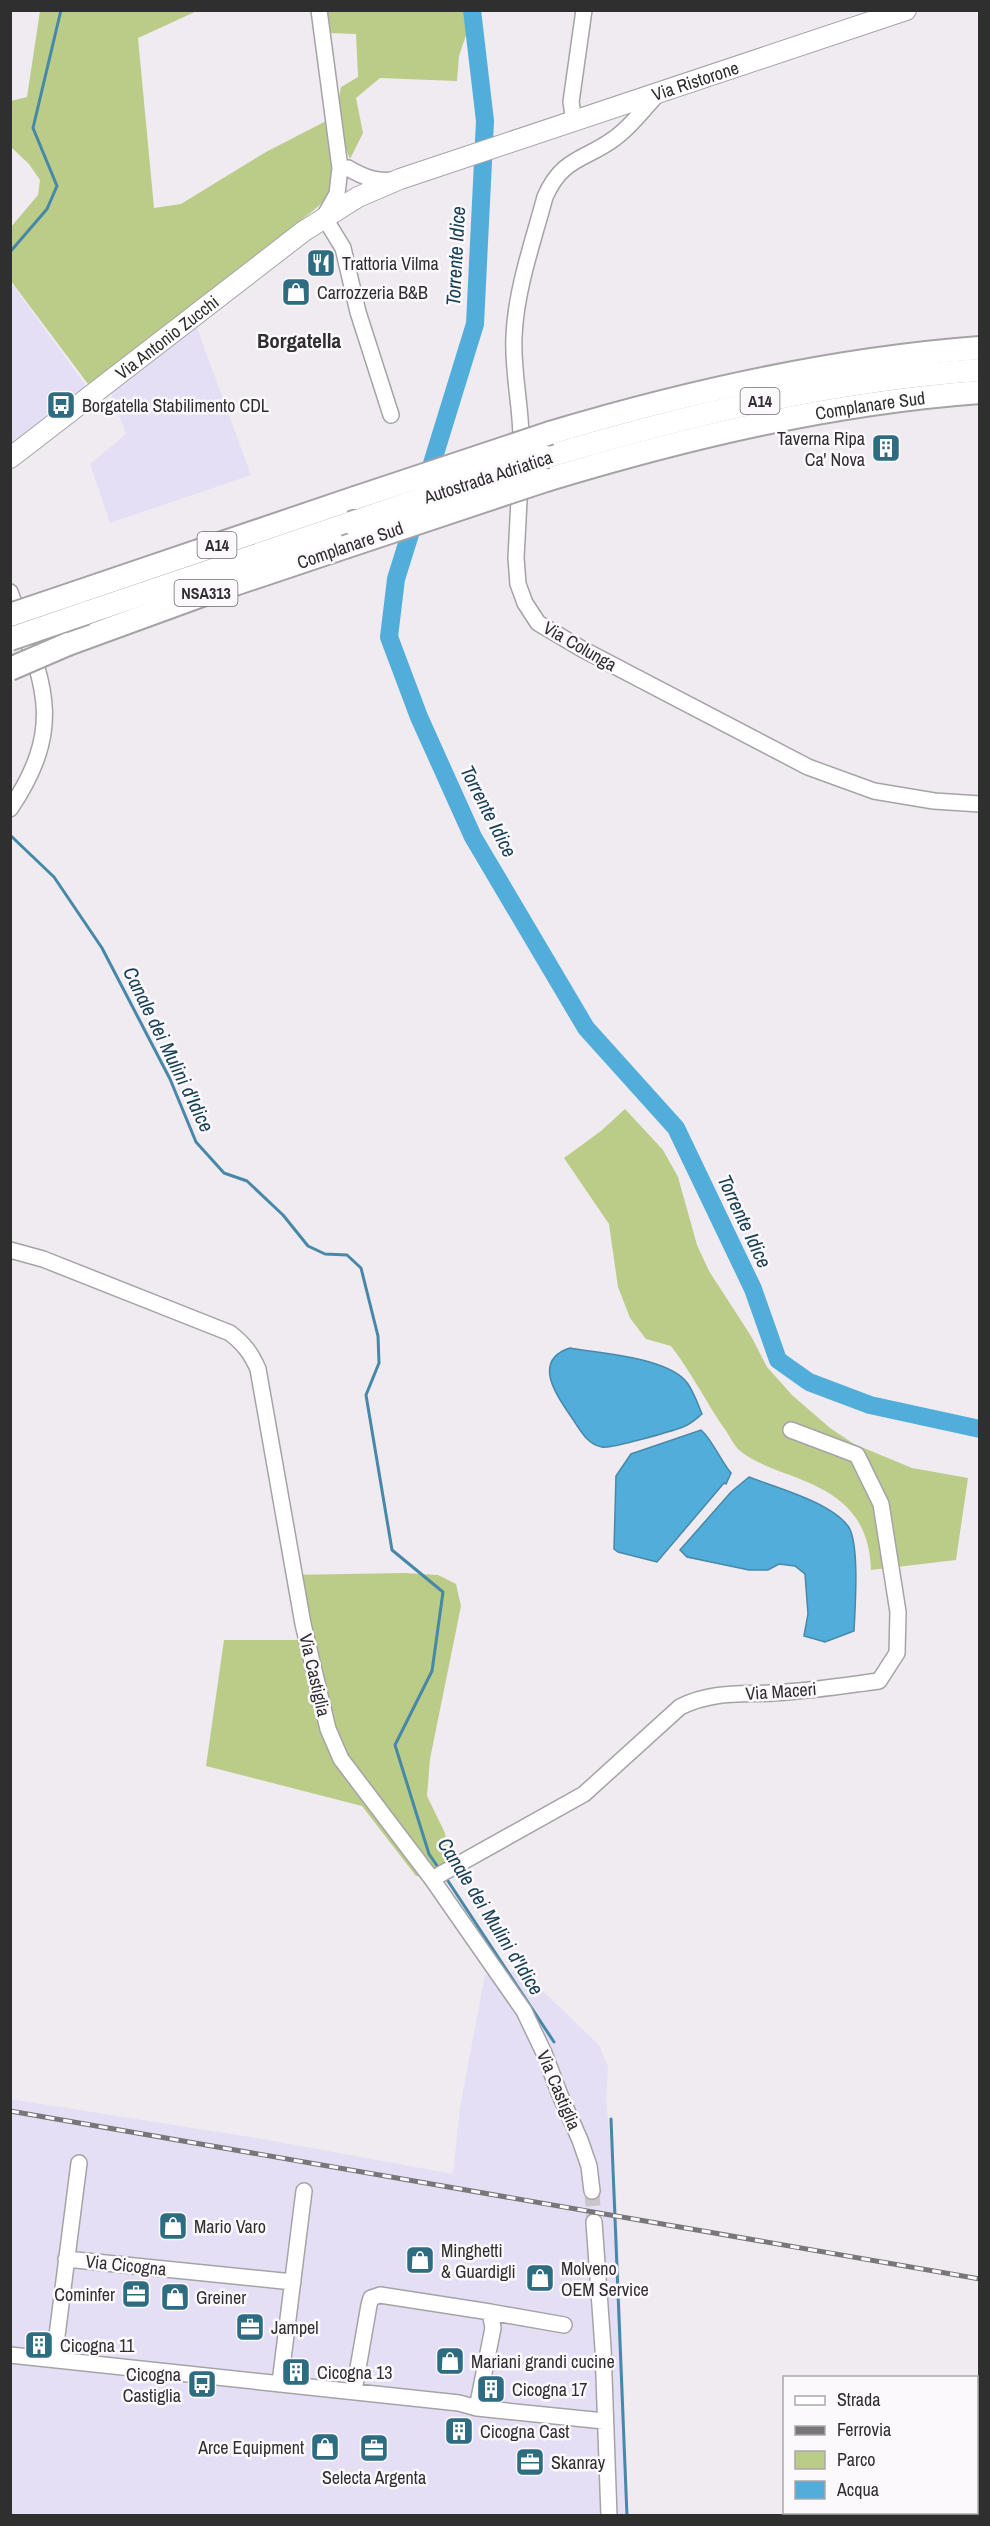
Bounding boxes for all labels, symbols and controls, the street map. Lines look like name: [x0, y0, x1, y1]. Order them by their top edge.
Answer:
street label: Via Ristorone: [648, 54, 742, 107]
water label: Torrente Idice: [439, 205, 471, 307]
restaurant icon: Trattoria Vilma: [305, 247, 337, 279]
place label: Trattoria Vilma: [342, 251, 439, 276]
shop icon: Carrozzeria B&B: [280, 276, 312, 308]
place label: Carrozzeria B&B: [317, 280, 428, 305]
street label: Via Antonio Zucchi: [110, 289, 224, 385]
district label: Borgatella: [257, 326, 342, 355]
street label: Complanare Sud: [813, 385, 926, 426]
road number: A14: [740, 388, 780, 414]
bus stop icon: Borgatella Stabilimento CDL: [45, 389, 77, 421]
place label: Borgatella Stabilimento CDL: [82, 393, 269, 418]
place label: Taverna Ripa Ca' Nova: [777, 426, 865, 472]
building icon: Taverna Ripa Ca' Nova: [870, 432, 902, 464]
street label: Autostrada Adriatica: [420, 444, 555, 510]
street label: Complanare Sud: [294, 515, 406, 575]
road number: A14: [198, 532, 236, 558]
road number: NSA313: [174, 580, 238, 606]
street label: Via Colunga: [539, 615, 621, 677]
water label: Torrente Idice: [454, 760, 524, 862]
water label: Canale dei Mulini d'Idice: [117, 962, 221, 1136]
water label: Torrente Idice: [712, 1170, 778, 1272]
street label: Via Castiglia: [293, 1631, 337, 1719]
street label: Via Maceri: [745, 1676, 817, 1706]
water label: Canale dei Mulini d'Idice: [432, 1832, 550, 2000]
street label: Via Castiglia: [531, 2046, 587, 2134]
shop icon: Mario Varo: [157, 2210, 189, 2242]
place label: Mario Varo: [194, 2214, 266, 2239]
place label: Minghetti & Guardigli: [441, 2238, 516, 2284]
shop icon: Minghetti & Guardigli: [404, 2244, 436, 2276]
street label: Via Cicogna: [84, 2248, 168, 2282]
place label: Molveno OEM Service: [561, 2256, 649, 2302]
shop icon: Molveno OEM Service: [524, 2262, 556, 2294]
office icon: Cominfer: [120, 2278, 152, 2310]
shop icon: Greiner: [159, 2281, 191, 2313]
place label: Cominfer: [54, 2282, 115, 2307]
place label: Greiner: [196, 2285, 246, 2310]
office icon: Jampel: [234, 2311, 266, 2343]
place label: Jampel: [271, 2315, 319, 2340]
building icon: Cicogna 11: [23, 2329, 55, 2361]
place label: Cicogna 11: [60, 2333, 135, 2358]
shop icon: Mariani grandi cucine: [434, 2345, 466, 2377]
place label: Mariani grandi cucine: [471, 2349, 615, 2374]
building icon: Cicogna 13: [280, 2356, 312, 2388]
place label: Cicogna 13: [317, 2360, 393, 2385]
place label: Cicogna Castiglia: [123, 2362, 181, 2408]
bus stop icon: Cicogna Castiglia: [186, 2368, 218, 2400]
building icon: Cicogna 17: [475, 2373, 507, 2405]
legend: [783, 2376, 978, 2514]
place label: Cicogna 17: [512, 2377, 588, 2402]
text: Strada: [837, 2387, 881, 2412]
building icon: Cicogna Cast: [443, 2415, 475, 2447]
text: Ferrovia: [837, 2417, 891, 2442]
place label: Cicogna Cast: [480, 2419, 569, 2444]
shop icon: Arce Equipment: [309, 2431, 341, 2463]
office icon: Selecta Argenta: [358, 2432, 390, 2464]
place label: Arce Equipment: [197, 2435, 304, 2460]
office icon: Skanray: [514, 2446, 546, 2478]
text: Parco: [837, 2447, 876, 2472]
place label: Skanray: [551, 2450, 606, 2475]
place label: Selecta Argenta: [322, 2465, 426, 2490]
text: Acqua: [836, 2477, 879, 2502]

